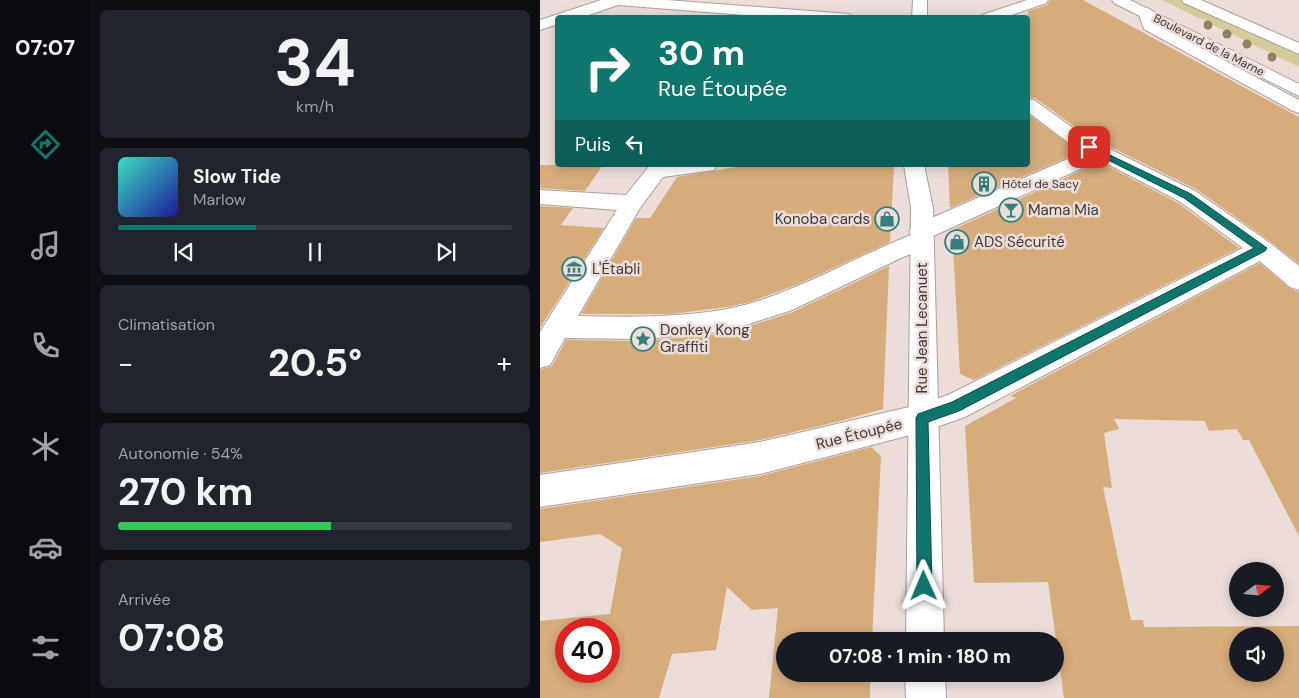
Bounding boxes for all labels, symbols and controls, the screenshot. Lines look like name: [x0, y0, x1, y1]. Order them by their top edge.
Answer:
street label: Boulevard de la Marne: [1151, 10, 1267, 80]
text: 34: [274, 21, 356, 105]
text: 30 m: [658, 30, 745, 76]
text: 07:07: [15, 33, 75, 62]
icon: right: [575, 35, 640, 100]
text: Rue Étoupée: [658, 74, 787, 103]
text: km/h: [296, 96, 334, 117]
pin: [1068, 126, 1110, 168]
icon: directions: [28, 127, 63, 162]
icon: left: [621, 130, 649, 158]
text: Puis: [575, 132, 611, 157]
icon: arrive: [1075, 133, 1103, 161]
text: Slow Tide: [193, 164, 281, 189]
building icon: Hôtel de Sacy: [971, 171, 997, 197]
place label: Hôtel de Sacy: [1002, 176, 1079, 192]
text: Marlow: [193, 189, 246, 210]
bar icon: Mama Mia: [998, 197, 1024, 223]
place label: Mama Mia: [1028, 200, 1099, 220]
shop icon: Konoba cards: [874, 206, 900, 232]
place label: Konoba cards: [775, 209, 870, 229]
icon: music: [28, 228, 63, 263]
shop icon: ADS Sécurité: [944, 229, 970, 255]
place label: ADS Sécurité: [974, 232, 1065, 252]
icon: previous: [170, 238, 198, 266]
icon: pause: [301, 238, 329, 266]
icon: next: [432, 238, 460, 266]
museum icon: L'Établi: [561, 256, 587, 282]
place label: L'Établi: [592, 259, 640, 279]
street label: Rue Jean Lecanuet: [912, 262, 932, 394]
text: Climatisation: [118, 314, 215, 335]
place label: Donkey Kong Graffiti: [660, 320, 750, 357]
place icon: Donkey Kong Graffiti: [630, 326, 656, 352]
icon: phone: [28, 328, 63, 363]
text: 20.5°: [268, 338, 362, 388]
text: −: [118, 345, 133, 382]
text: +: [497, 345, 512, 382]
street label: Rue Étoupée: [814, 414, 904, 454]
icon: climate: [28, 429, 63, 464]
text: Autonomie · 54%: [118, 443, 243, 464]
text: 270 km: [118, 467, 253, 517]
icon: car: [28, 530, 63, 565]
position arrow: [897, 559, 949, 611]
north arrow: [1229, 562, 1284, 618]
map controls: [1229, 562, 1284, 682]
text: Arrivée: [118, 589, 171, 610]
text: 07:08: [118, 613, 225, 663]
speed limit sign: 40: [555, 618, 620, 683]
button: sound: [1229, 627, 1284, 682]
icon: filters: [28, 630, 63, 665]
text: 07:08 · 1 min · 180 m: [829, 644, 1011, 669]

